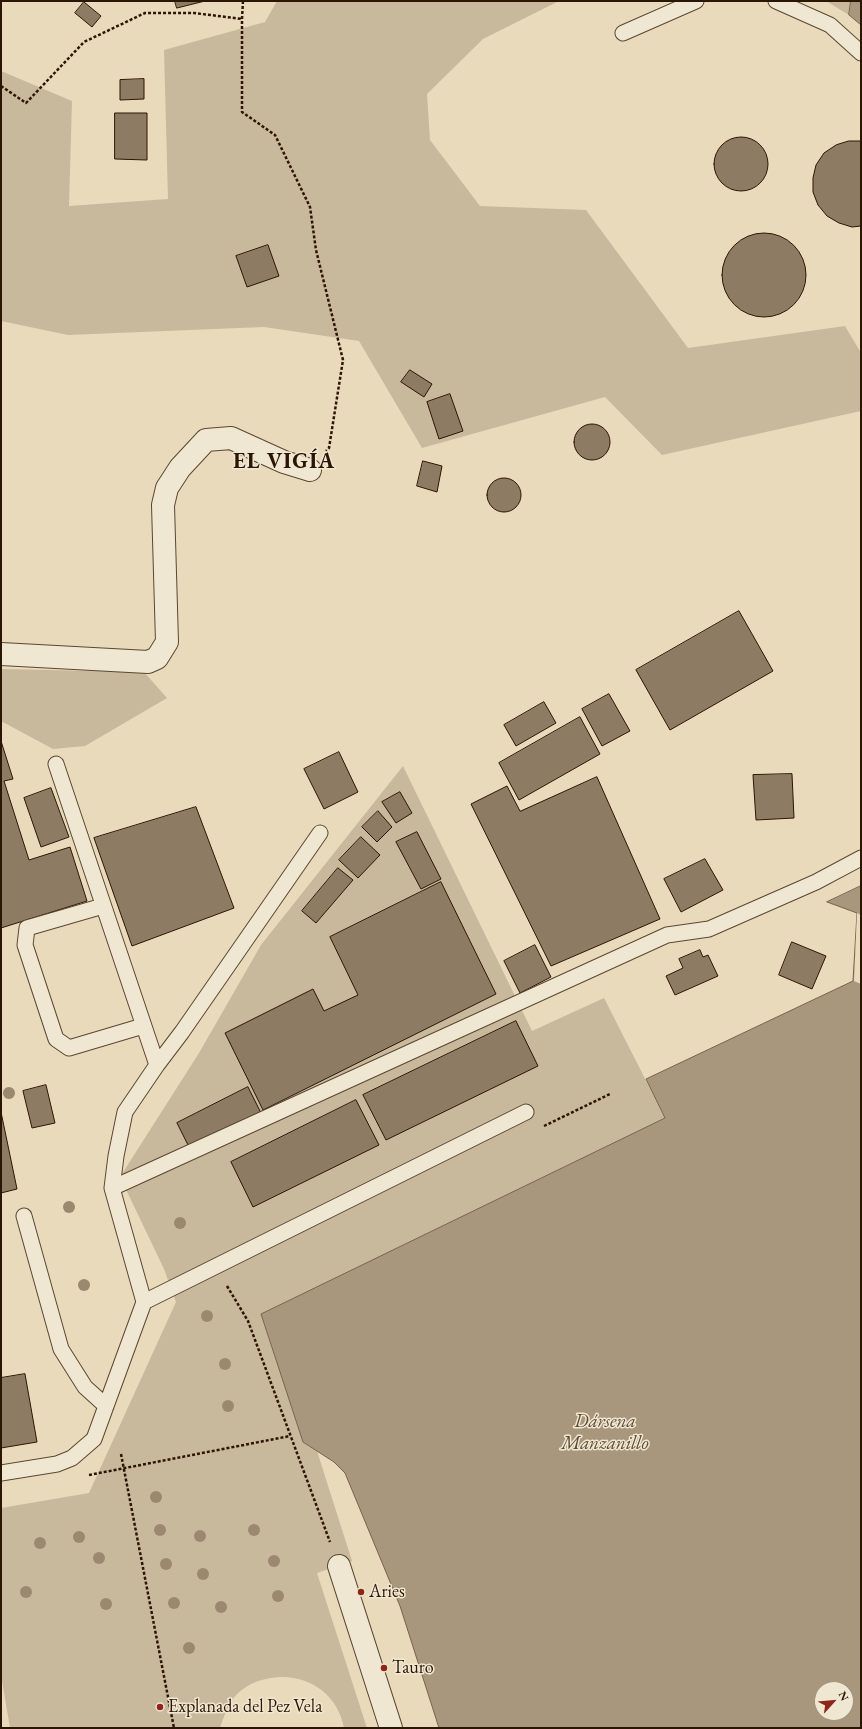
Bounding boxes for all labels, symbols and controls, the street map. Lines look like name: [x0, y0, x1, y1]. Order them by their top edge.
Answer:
district label: EL VIGÍA: [233, 449, 335, 475]
water label: Dársena Manzanillo: [561, 1411, 649, 1455]
place label: Aries: [369, 1581, 405, 1603]
marker: Aries: [356, 1587, 366, 1597]
place label: Tauro: [392, 1657, 434, 1679]
marker: Tauro: [379, 1663, 389, 1673]
north arrow: [814, 1681, 854, 1721]
text: N: [836, 1689, 852, 1703]
place label: Explanada del Pez Vela: [168, 1696, 322, 1718]
marker: Explanada del Pez Vela: [155, 1702, 165, 1712]

